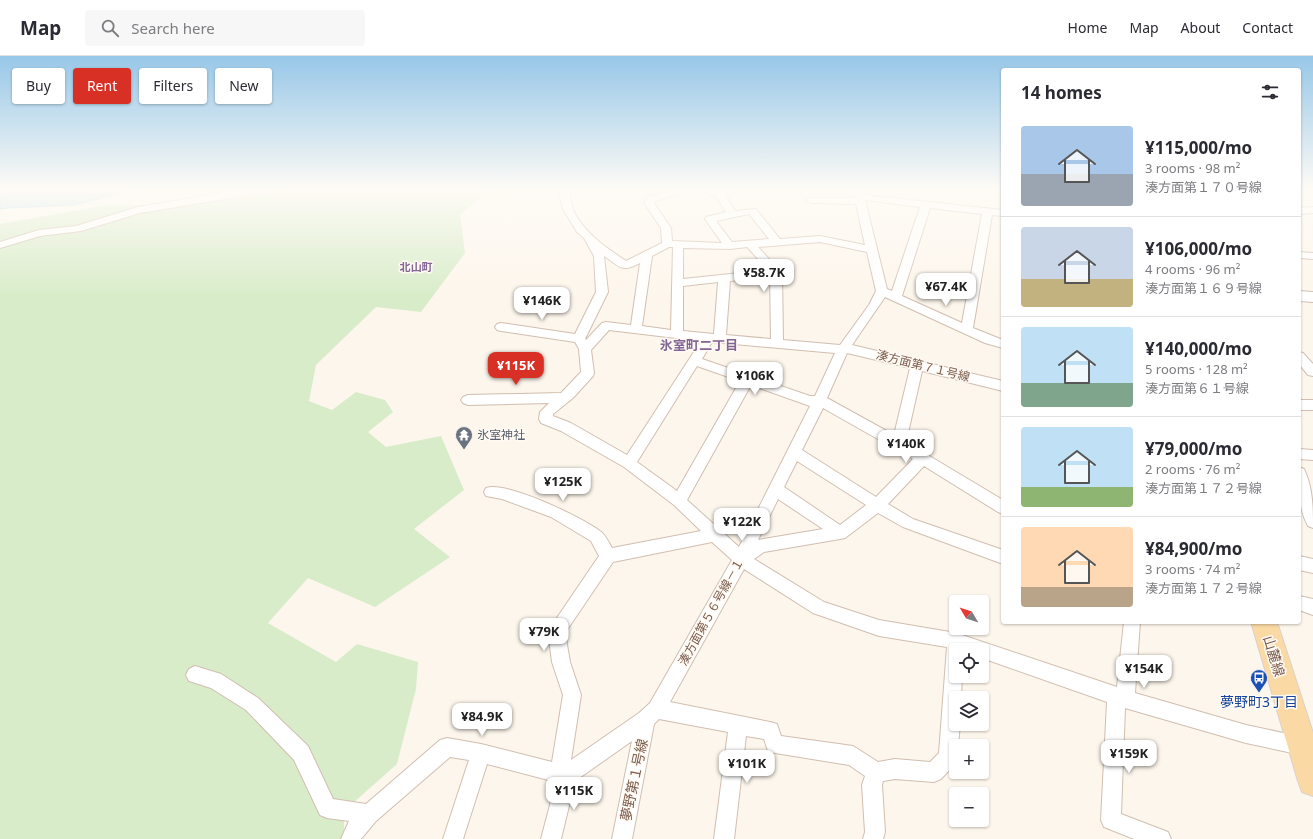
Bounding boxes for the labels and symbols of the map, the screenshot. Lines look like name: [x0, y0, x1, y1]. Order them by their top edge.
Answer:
district label: 北山町: [400, 259, 433, 274]
pin: ¥58.7K: [731, 259, 797, 293]
pin: ¥67.4K: [913, 273, 979, 307]
pin: ¥146K: [514, 287, 570, 321]
district label: 氷室町二丁目: [660, 336, 738, 354]
street label: 湊方面第７１号線: [874, 346, 972, 385]
pin: ¥115K: [488, 352, 544, 386]
pin: ¥106K: [727, 362, 783, 396]
temple icon: 氷室神社: [454, 425, 474, 450]
place label: 氷室神社: [477, 426, 525, 443]
pin: ¥140K: [878, 430, 934, 464]
pin: ¥125K: [535, 468, 591, 502]
pin: ¥122K: [714, 508, 770, 542]
street label: 湊方面第５６号線－１: [674, 555, 747, 668]
north arrow: [949, 595, 989, 635]
pin: ¥79K: [520, 618, 568, 652]
street label: 山麓線: [1259, 633, 1290, 679]
pin: ¥154K: [1116, 655, 1172, 689]
bus stop icon: 夢野町3丁目: [1249, 668, 1269, 693]
place label: 夢野町3丁目: [1220, 692, 1298, 711]
pin: ¥84.9K: [449, 703, 515, 737]
street label: 夢野第１号線: [615, 737, 652, 823]
pin: ¥159K: [1101, 740, 1157, 774]
pin: ¥101K: [719, 750, 775, 784]
pin: ¥115K: [546, 777, 602, 811]

